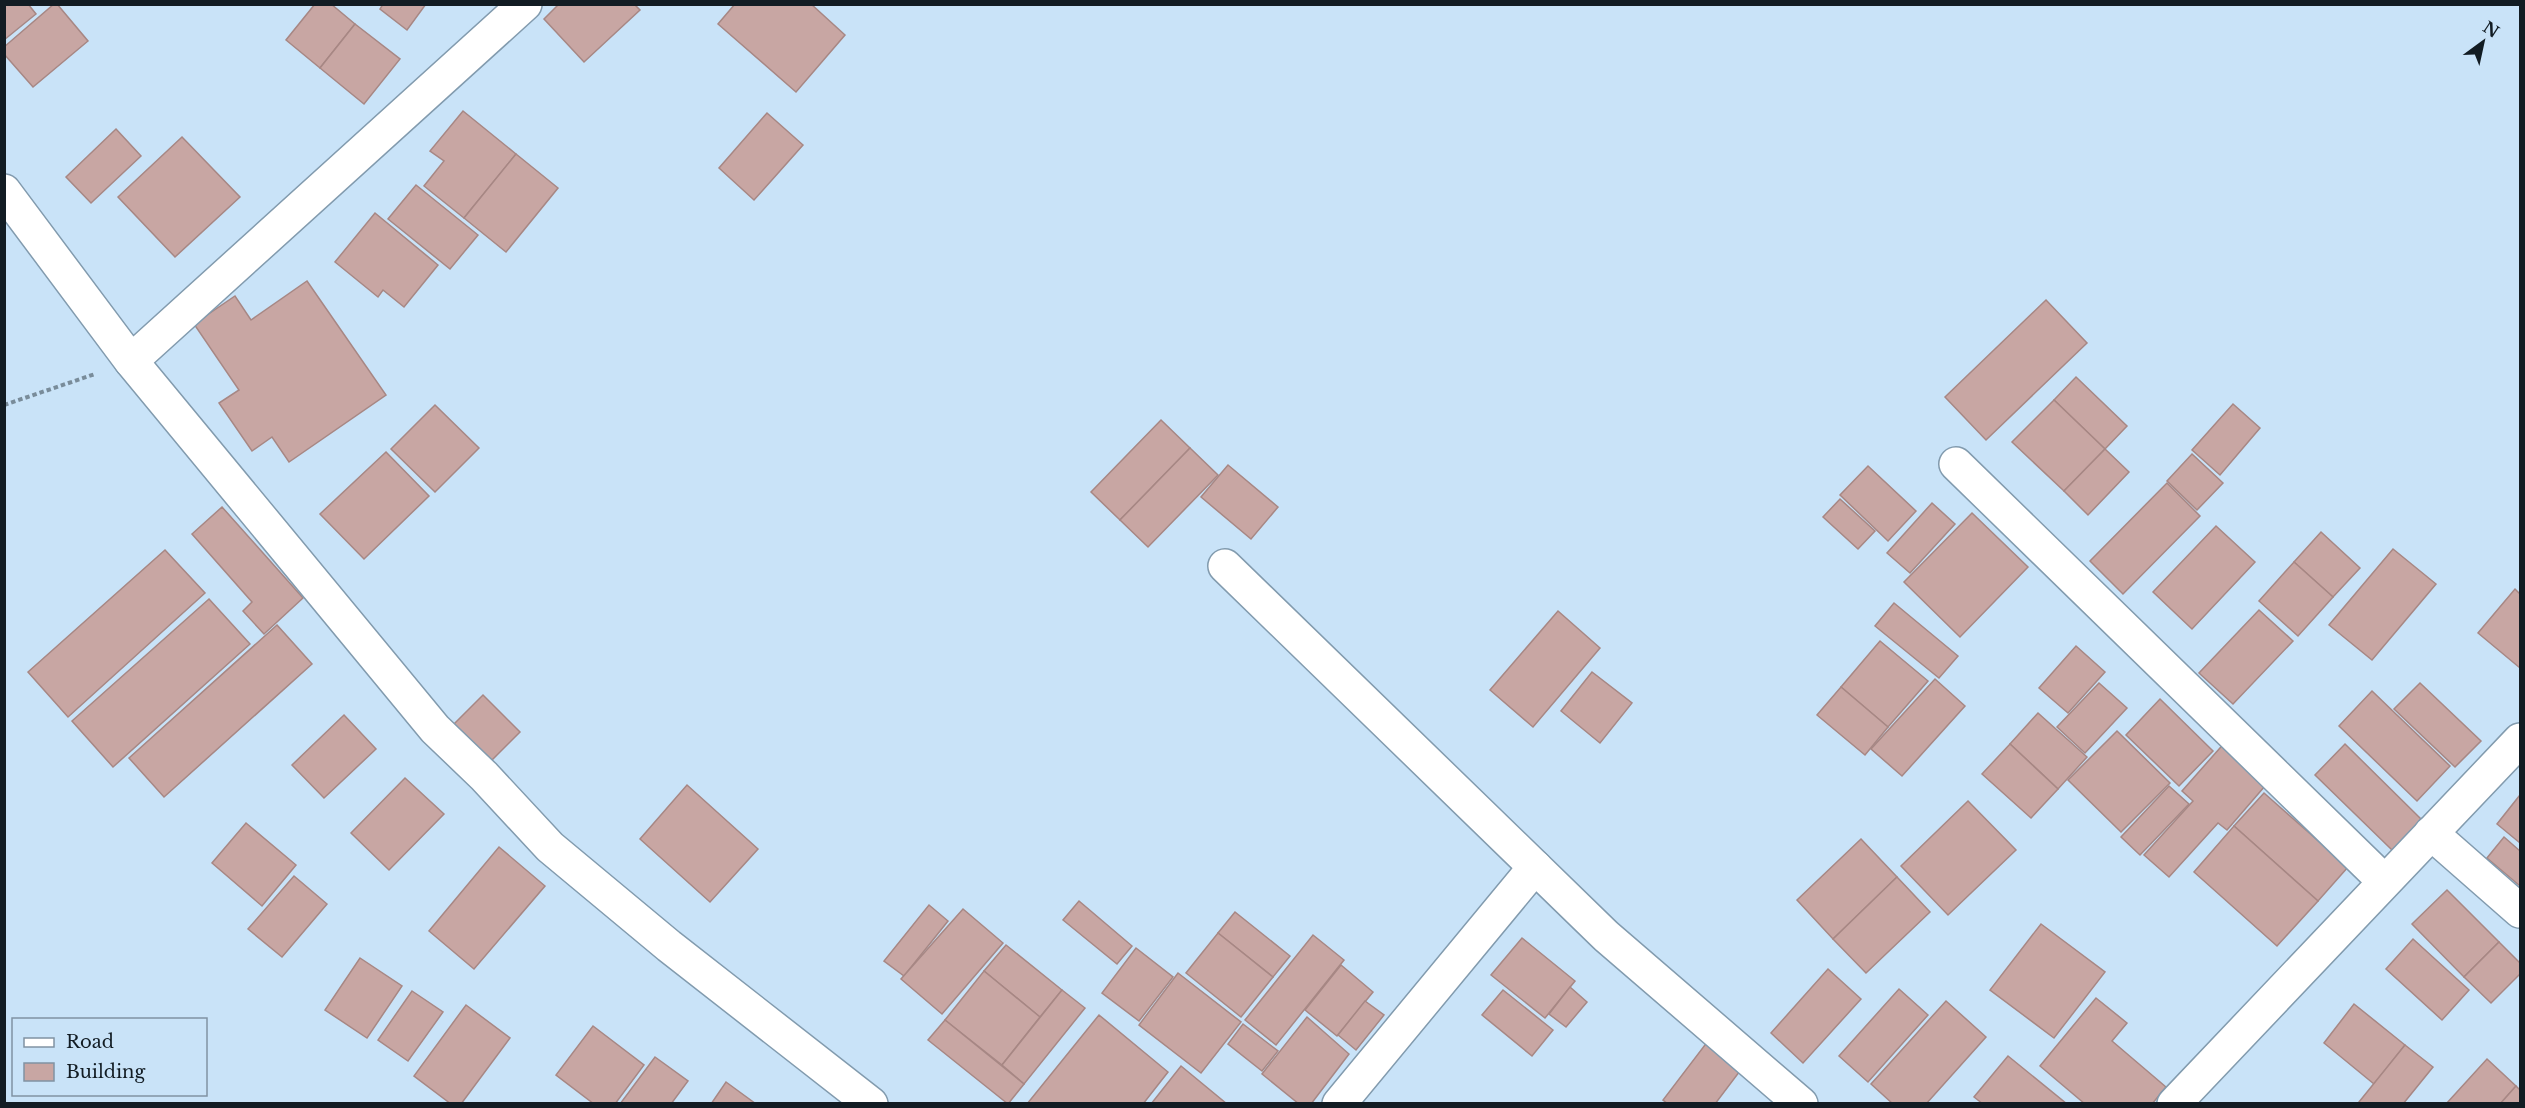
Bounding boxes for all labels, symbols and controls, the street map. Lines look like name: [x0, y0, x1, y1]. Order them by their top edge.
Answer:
north arrow: [2453, 12, 2513, 72]
text: N: [2479, 17, 2503, 42]
legend: [12, 1018, 207, 1096]
text: Road: [66, 1031, 114, 1053]
text: Building: [66, 1061, 145, 1083]

